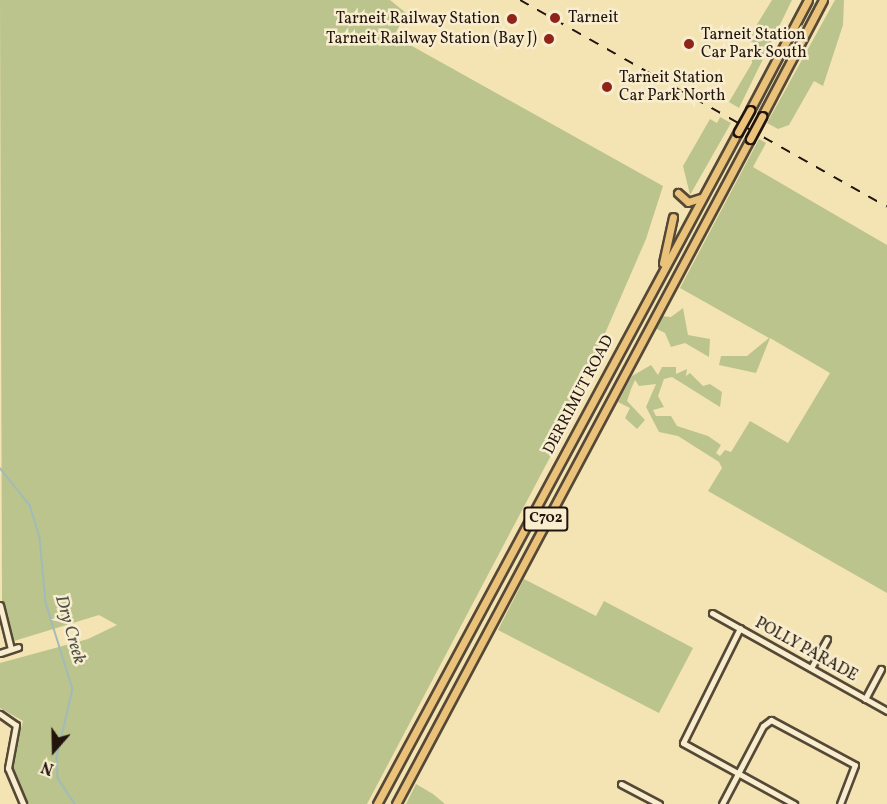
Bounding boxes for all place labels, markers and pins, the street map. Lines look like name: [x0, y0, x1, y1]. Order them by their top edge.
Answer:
place label: Tarneit: [568, 8, 619, 28]
place label: Tarneit Railway Station: [335, 9, 500, 29]
marker: Tarneit: [546, 9, 564, 27]
marker: Tarneit Railway Station: [505, 12, 519, 26]
place label: Tarneit Station Car Park South: [701, 25, 807, 63]
place label: Tarneit Railway Station (Bay J): [325, 29, 537, 49]
marker: Tarneit Railway Station (Bay J): [542, 32, 556, 46]
marker: Tarneit Station Car Park South: [682, 37, 696, 51]
place label: Tarneit Station Car Park North: [619, 68, 725, 106]
marker: Tarneit Station Car Park North: [600, 80, 614, 94]

